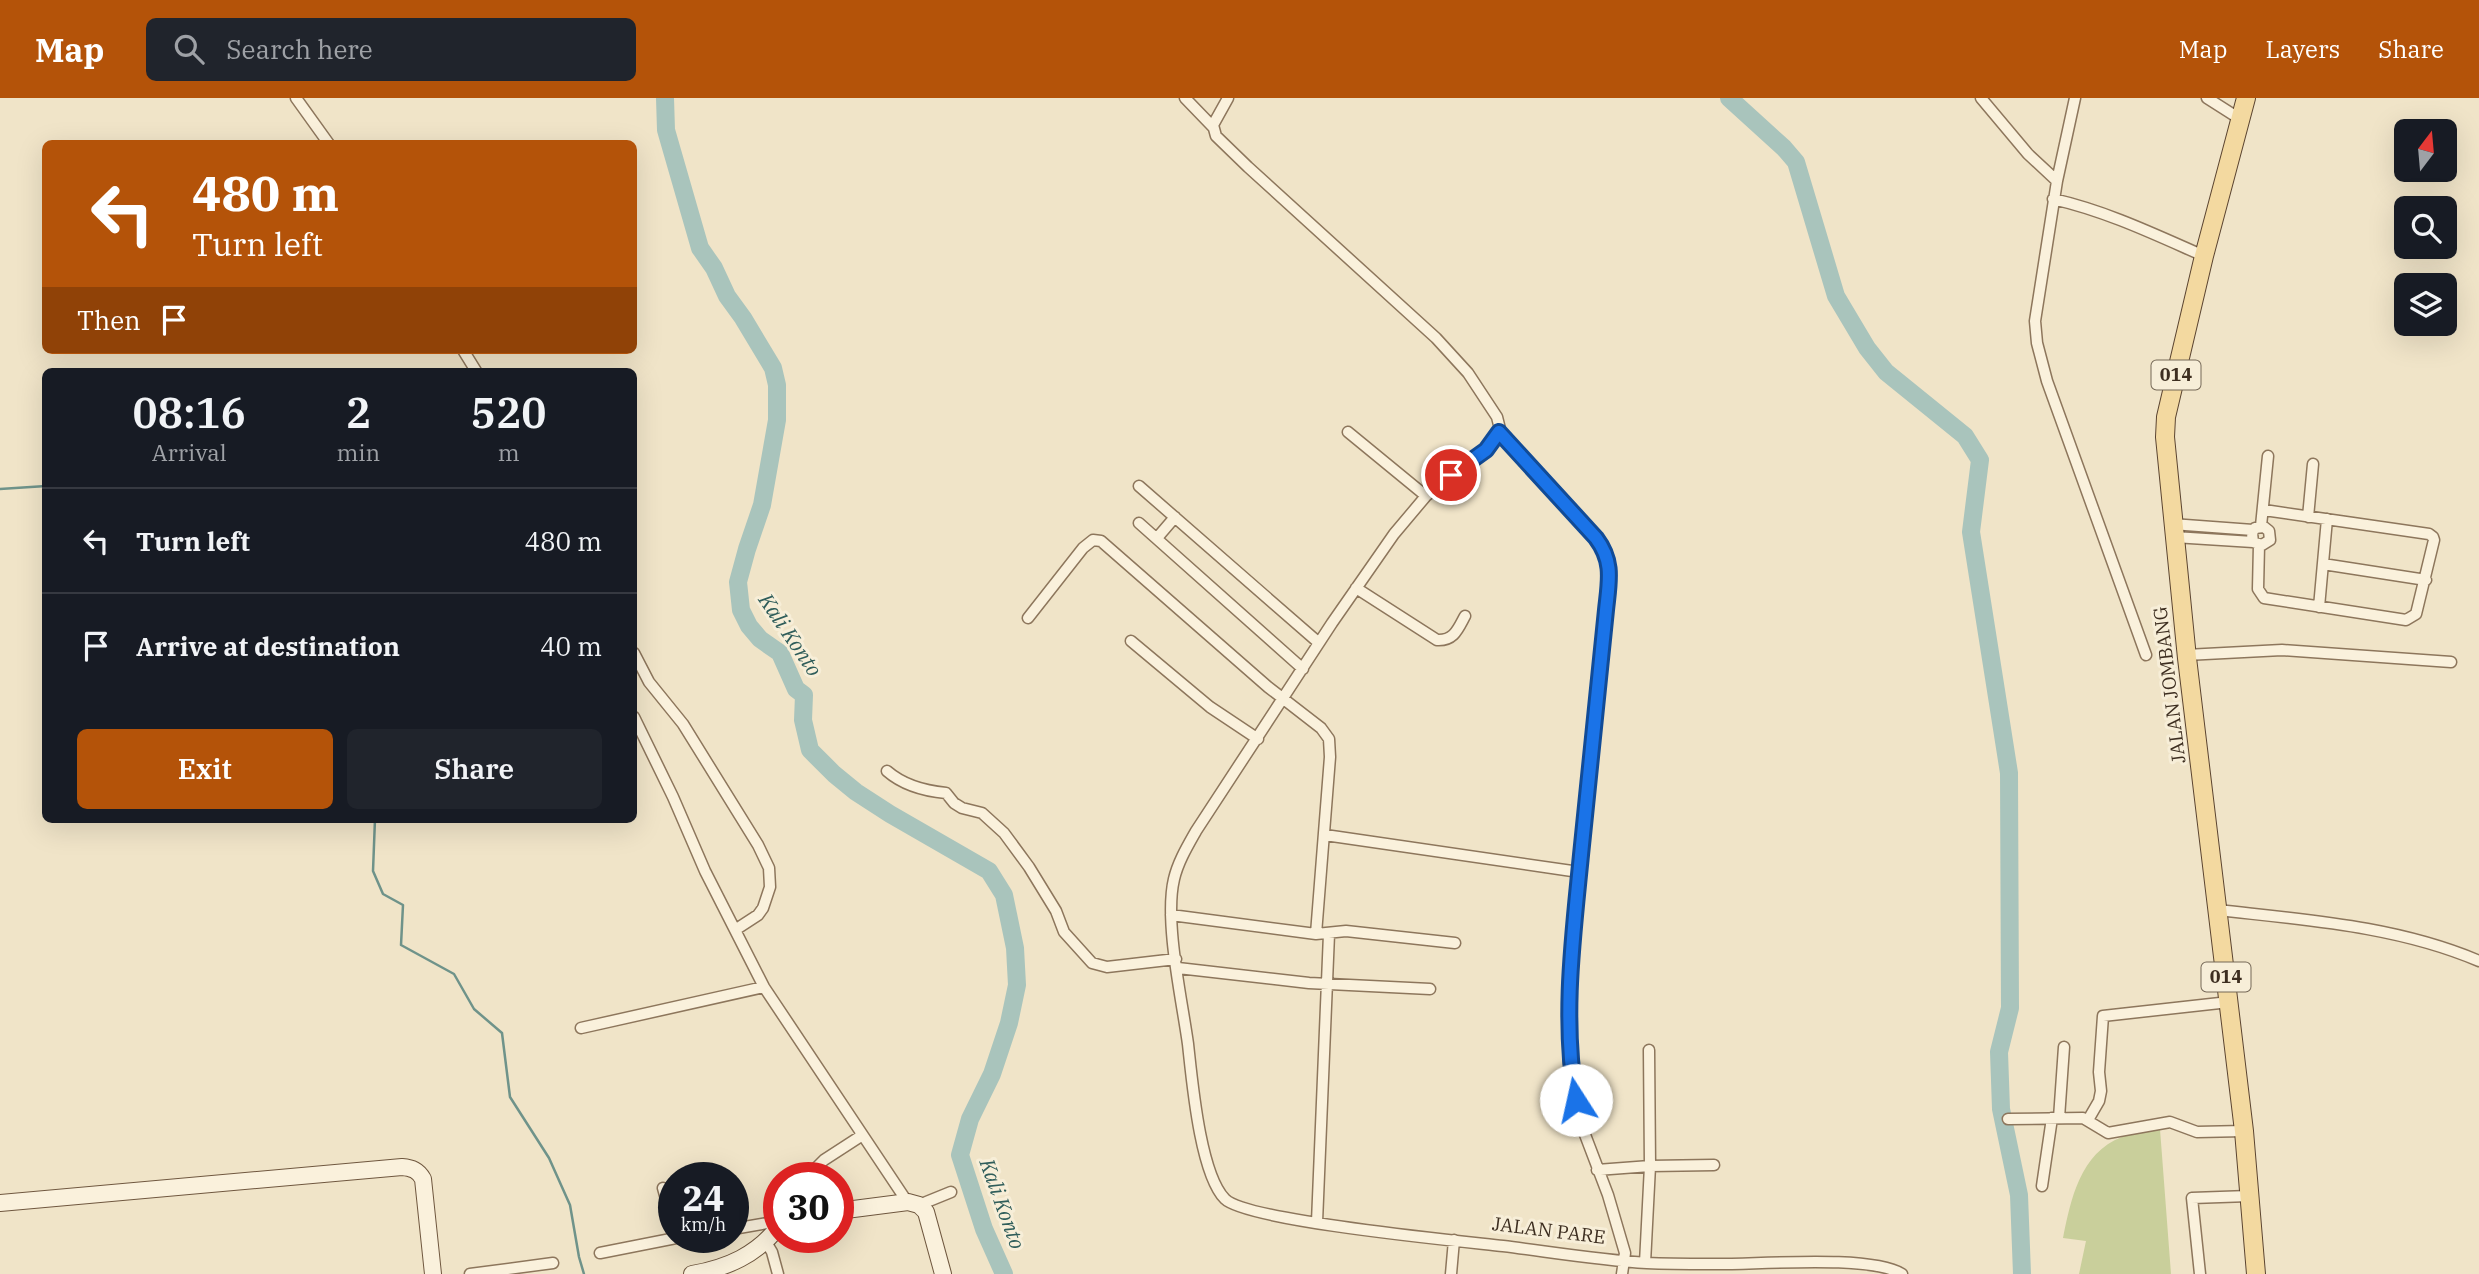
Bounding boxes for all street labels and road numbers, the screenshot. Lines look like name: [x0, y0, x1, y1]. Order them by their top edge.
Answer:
road number: 014: [2152, 360, 2200, 390]
street label: JALAN JOMBANG: [2147, 605, 2191, 765]
road number: 014: [2202, 962, 2250, 992]
street label: JALAN PARE: [1491, 1211, 1607, 1249]

